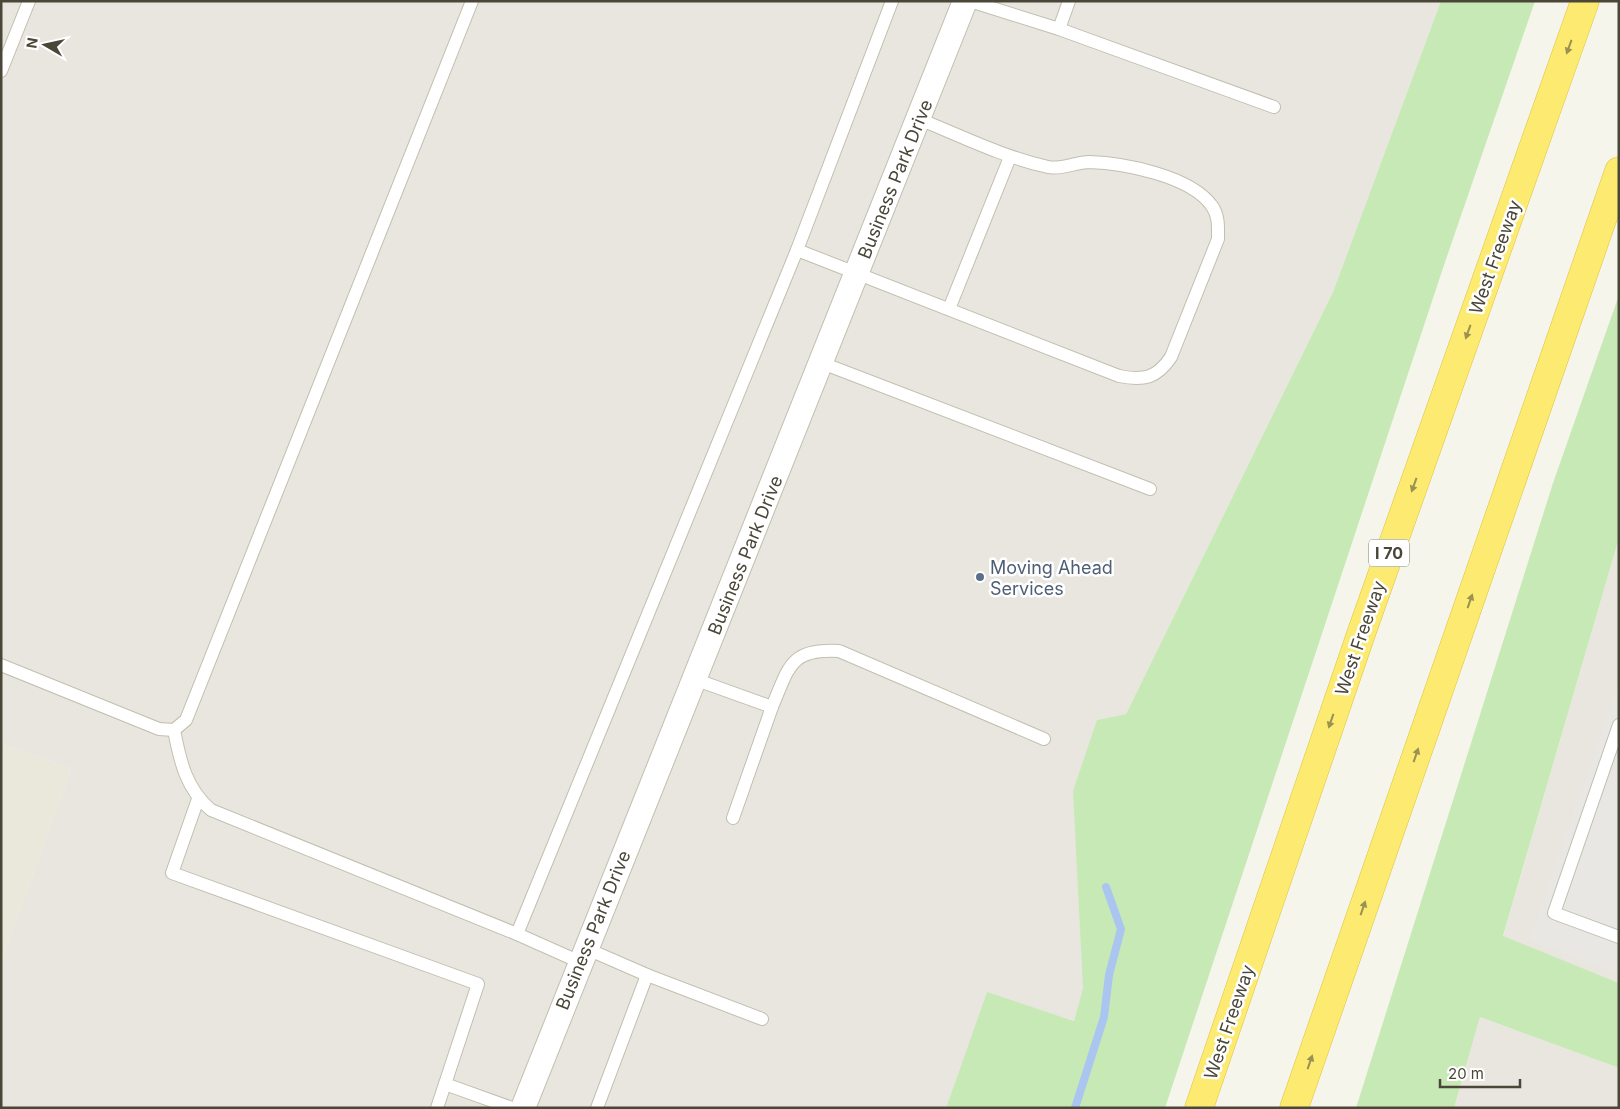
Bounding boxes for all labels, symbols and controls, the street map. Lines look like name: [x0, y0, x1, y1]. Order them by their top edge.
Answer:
north arrow: [20, 20, 70, 70]
text: N: [22, 36, 41, 49]
one-way arrow: [1565, 40, 1573, 55]
street label: Business Park Drive: [853, 96, 937, 262]
street label: West Freeway: [1465, 197, 1525, 317]
one-way arrow: [1464, 325, 1471, 340]
street label: Business Park Drive: [703, 472, 787, 638]
one-way arrow: [1409, 478, 1417, 493]
road number: I 70: [1369, 540, 1409, 566]
place label: Moving Ahead Services: [990, 557, 1113, 599]
marker: Moving Ahead Services: [974, 571, 986, 583]
street label: West Freeway: [1331, 578, 1389, 698]
one-way arrow: [1466, 593, 1474, 608]
one-way arrow: [1327, 714, 1334, 729]
one-way arrow: [1413, 747, 1420, 762]
street label: Business Park Drive: [551, 847, 635, 1013]
one-way arrow: [1359, 900, 1367, 915]
street label: West Freeway: [1200, 962, 1258, 1082]
one-way arrow: [1307, 1054, 1314, 1069]
scale bar: [1440, 1056, 1520, 1088]
text: 20 m: [1448, 1064, 1484, 1083]

